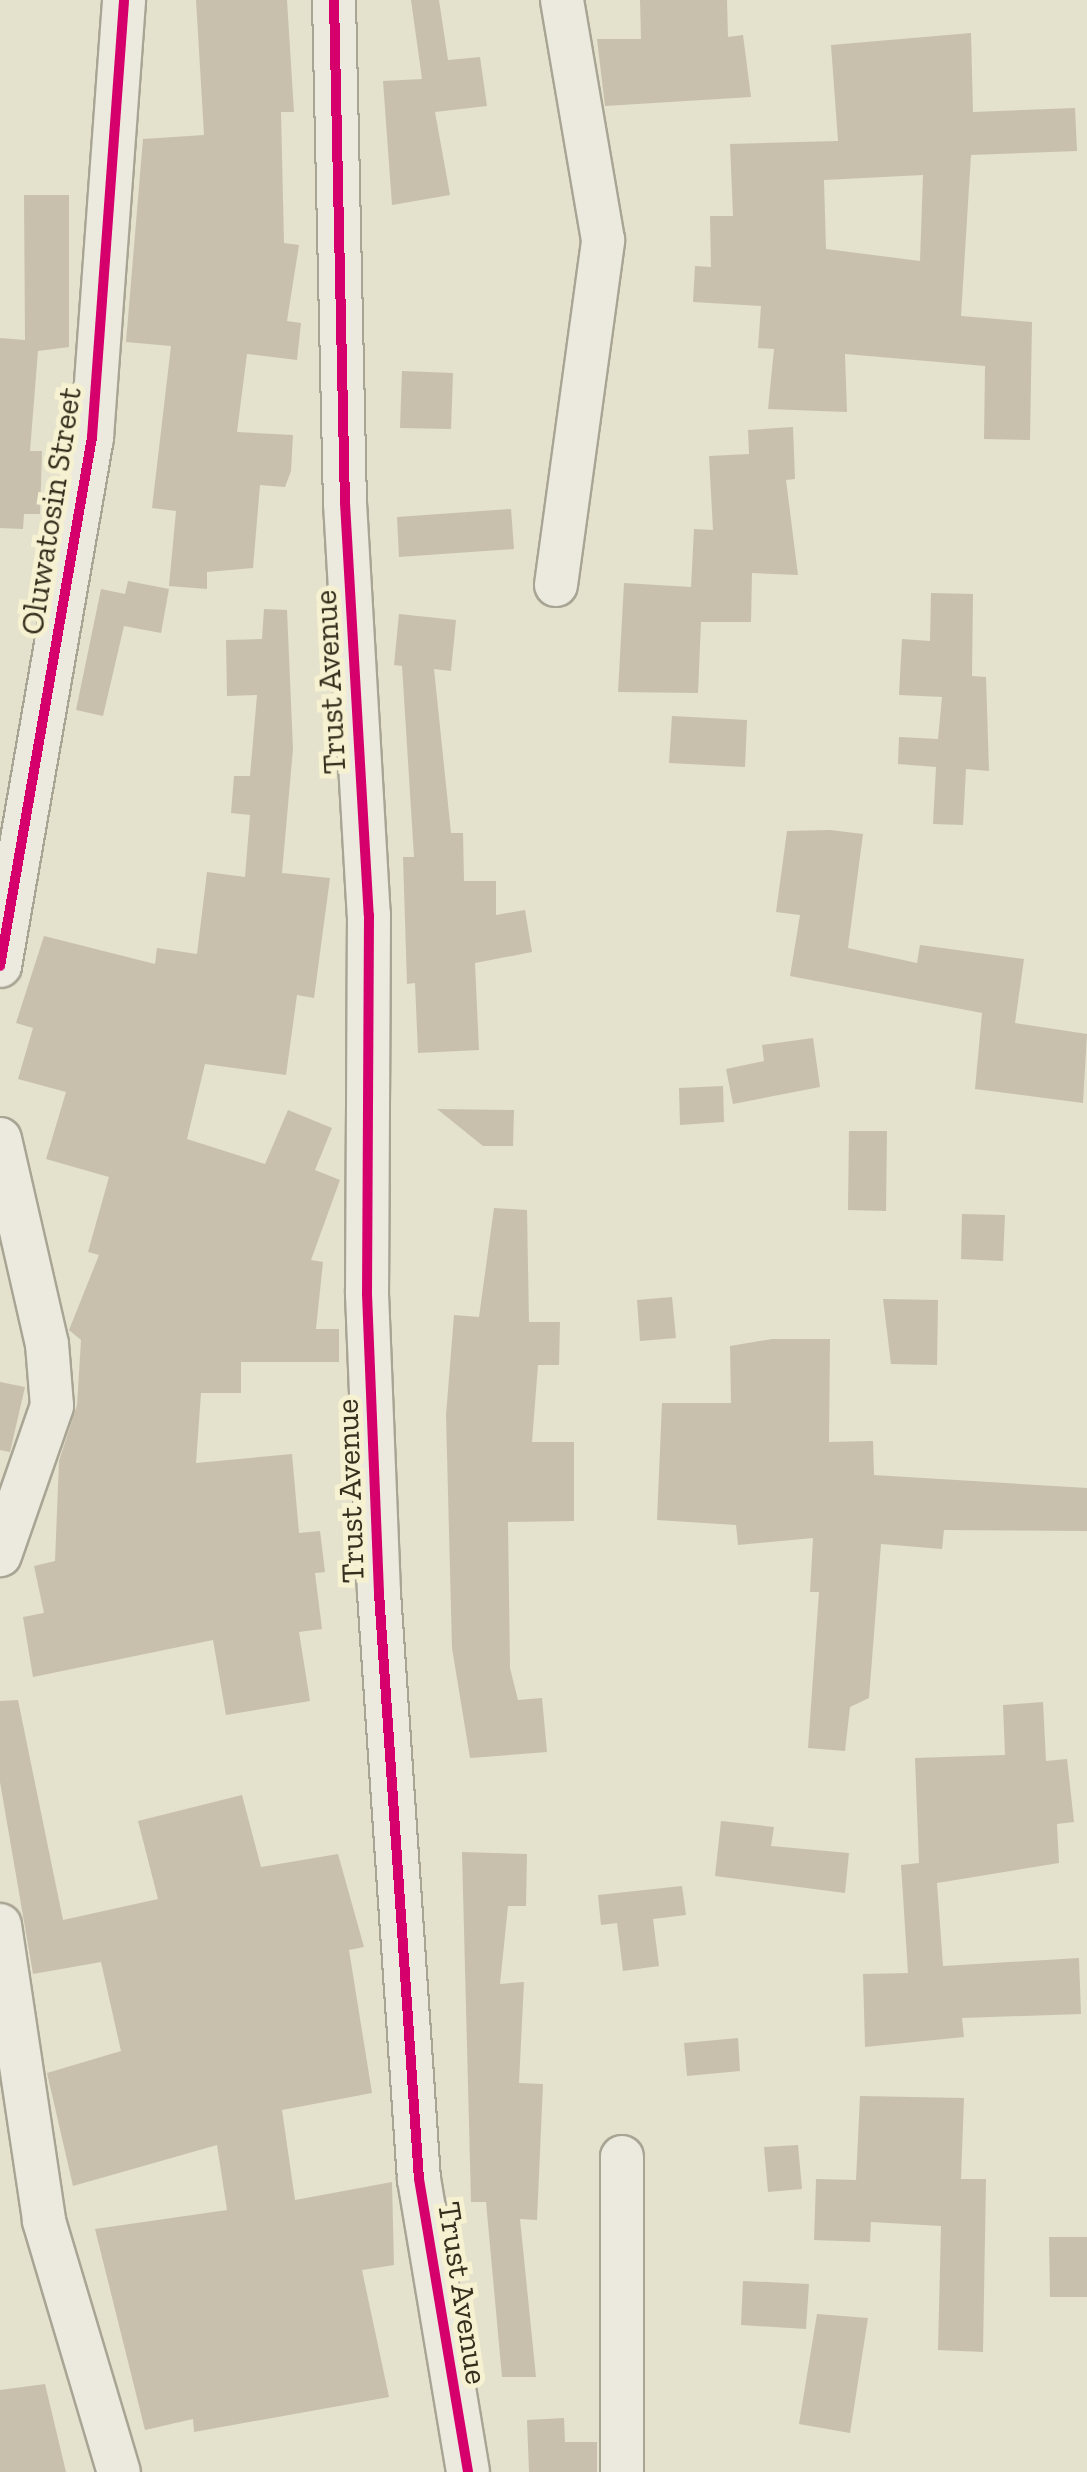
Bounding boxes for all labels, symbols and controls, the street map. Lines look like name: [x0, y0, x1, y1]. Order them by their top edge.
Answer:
street label: Oluwatosin Street: [12, 384, 90, 638]
street label: Trust Avenue: [306, 588, 354, 776]
street label: Trust Avenue: [328, 1398, 372, 1584]
street label: Trust Avenue: [430, 2198, 496, 2388]

